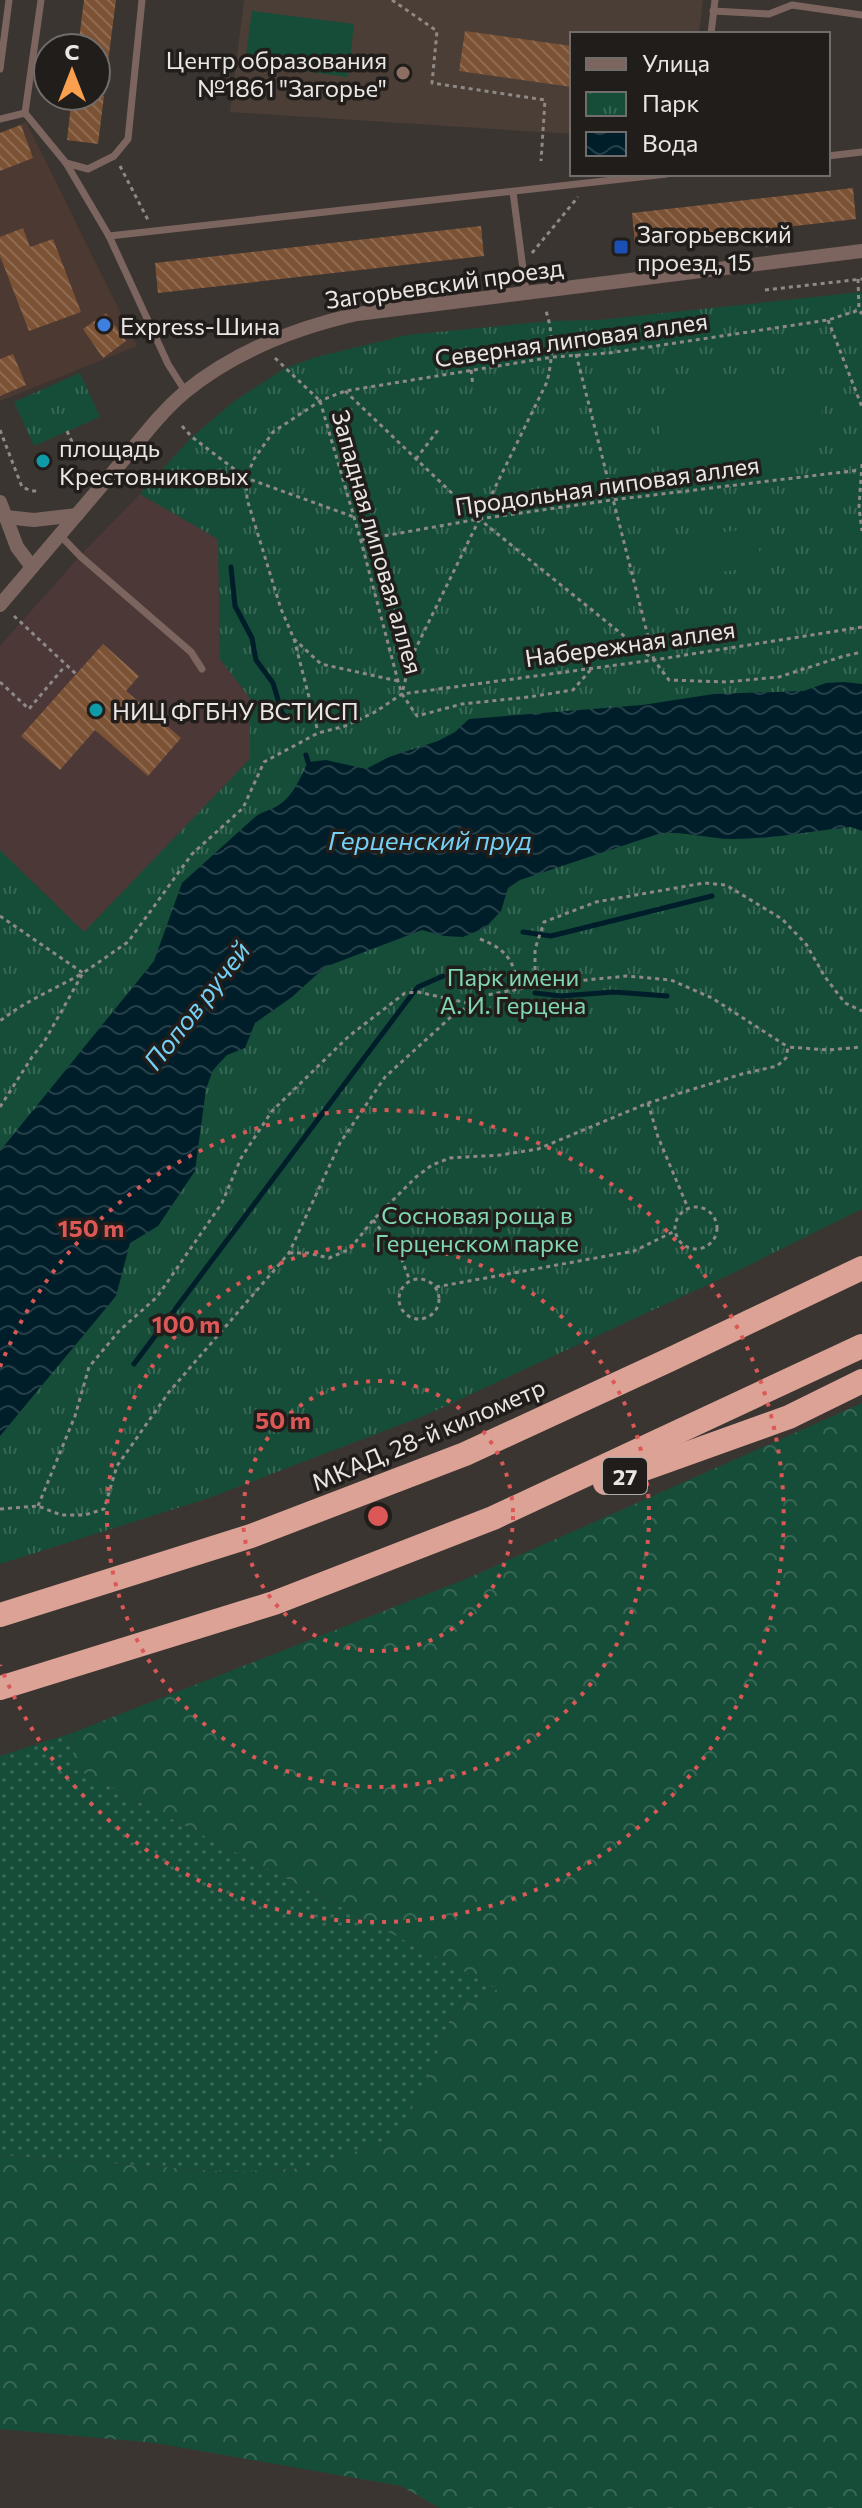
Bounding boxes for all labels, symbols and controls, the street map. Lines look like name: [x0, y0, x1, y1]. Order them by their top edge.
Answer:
north arrow: [32, 32, 112, 112]
legend: [570, 32, 830, 176]
text: С: [64, 38, 80, 65]
place label: Центр образования №1861 "Загорье": [166, 45, 387, 102]
text: Улица: [642, 48, 710, 77]
marker: Центр образования №1861 "Загорье": [394, 64, 412, 82]
text: Парк: [642, 88, 699, 117]
text: Вода: [642, 128, 698, 157]
place label: Загорьевский проезд, 15: [637, 219, 792, 276]
marker: Загорьевский проезд, 15: [612, 238, 630, 256]
street label: Загорьевский проезд: [323, 252, 565, 314]
street label: Северная липовая аллея: [433, 305, 709, 373]
place label: Express-Шина: [120, 311, 280, 340]
marker: Express-Шина: [95, 316, 113, 334]
street label: Западная липовая аллея: [326, 407, 430, 677]
place label: площадь Крестовниковых: [59, 433, 249, 490]
street label: Продольная липовая аллея: [453, 449, 761, 521]
marker: площадь Крестовниковых: [34, 452, 52, 470]
street label: Набережная аллея: [523, 614, 737, 672]
place label: НИЦ ФГБНУ ВСТИСП: [112, 696, 359, 725]
marker: НИЦ ФГБНУ ВСТИСП: [87, 701, 105, 719]
water label: Герценский пруд: [328, 824, 532, 855]
water label: Попов ручей: [136, 935, 256, 1075]
park label: Парк имени А. И. Герцена: [440, 962, 586, 1019]
park label: Сосновая роща в Герценском парке: [375, 1200, 579, 1257]
text: 150 m: [58, 1213, 124, 1242]
text: 100 m: [152, 1309, 220, 1338]
street label: МКАД, 28-й километр: [307, 1372, 549, 1496]
text: 50 m: [255, 1405, 311, 1434]
road number: 27: [603, 1458, 647, 1494]
centre of rings: [364, 1502, 392, 1530]

